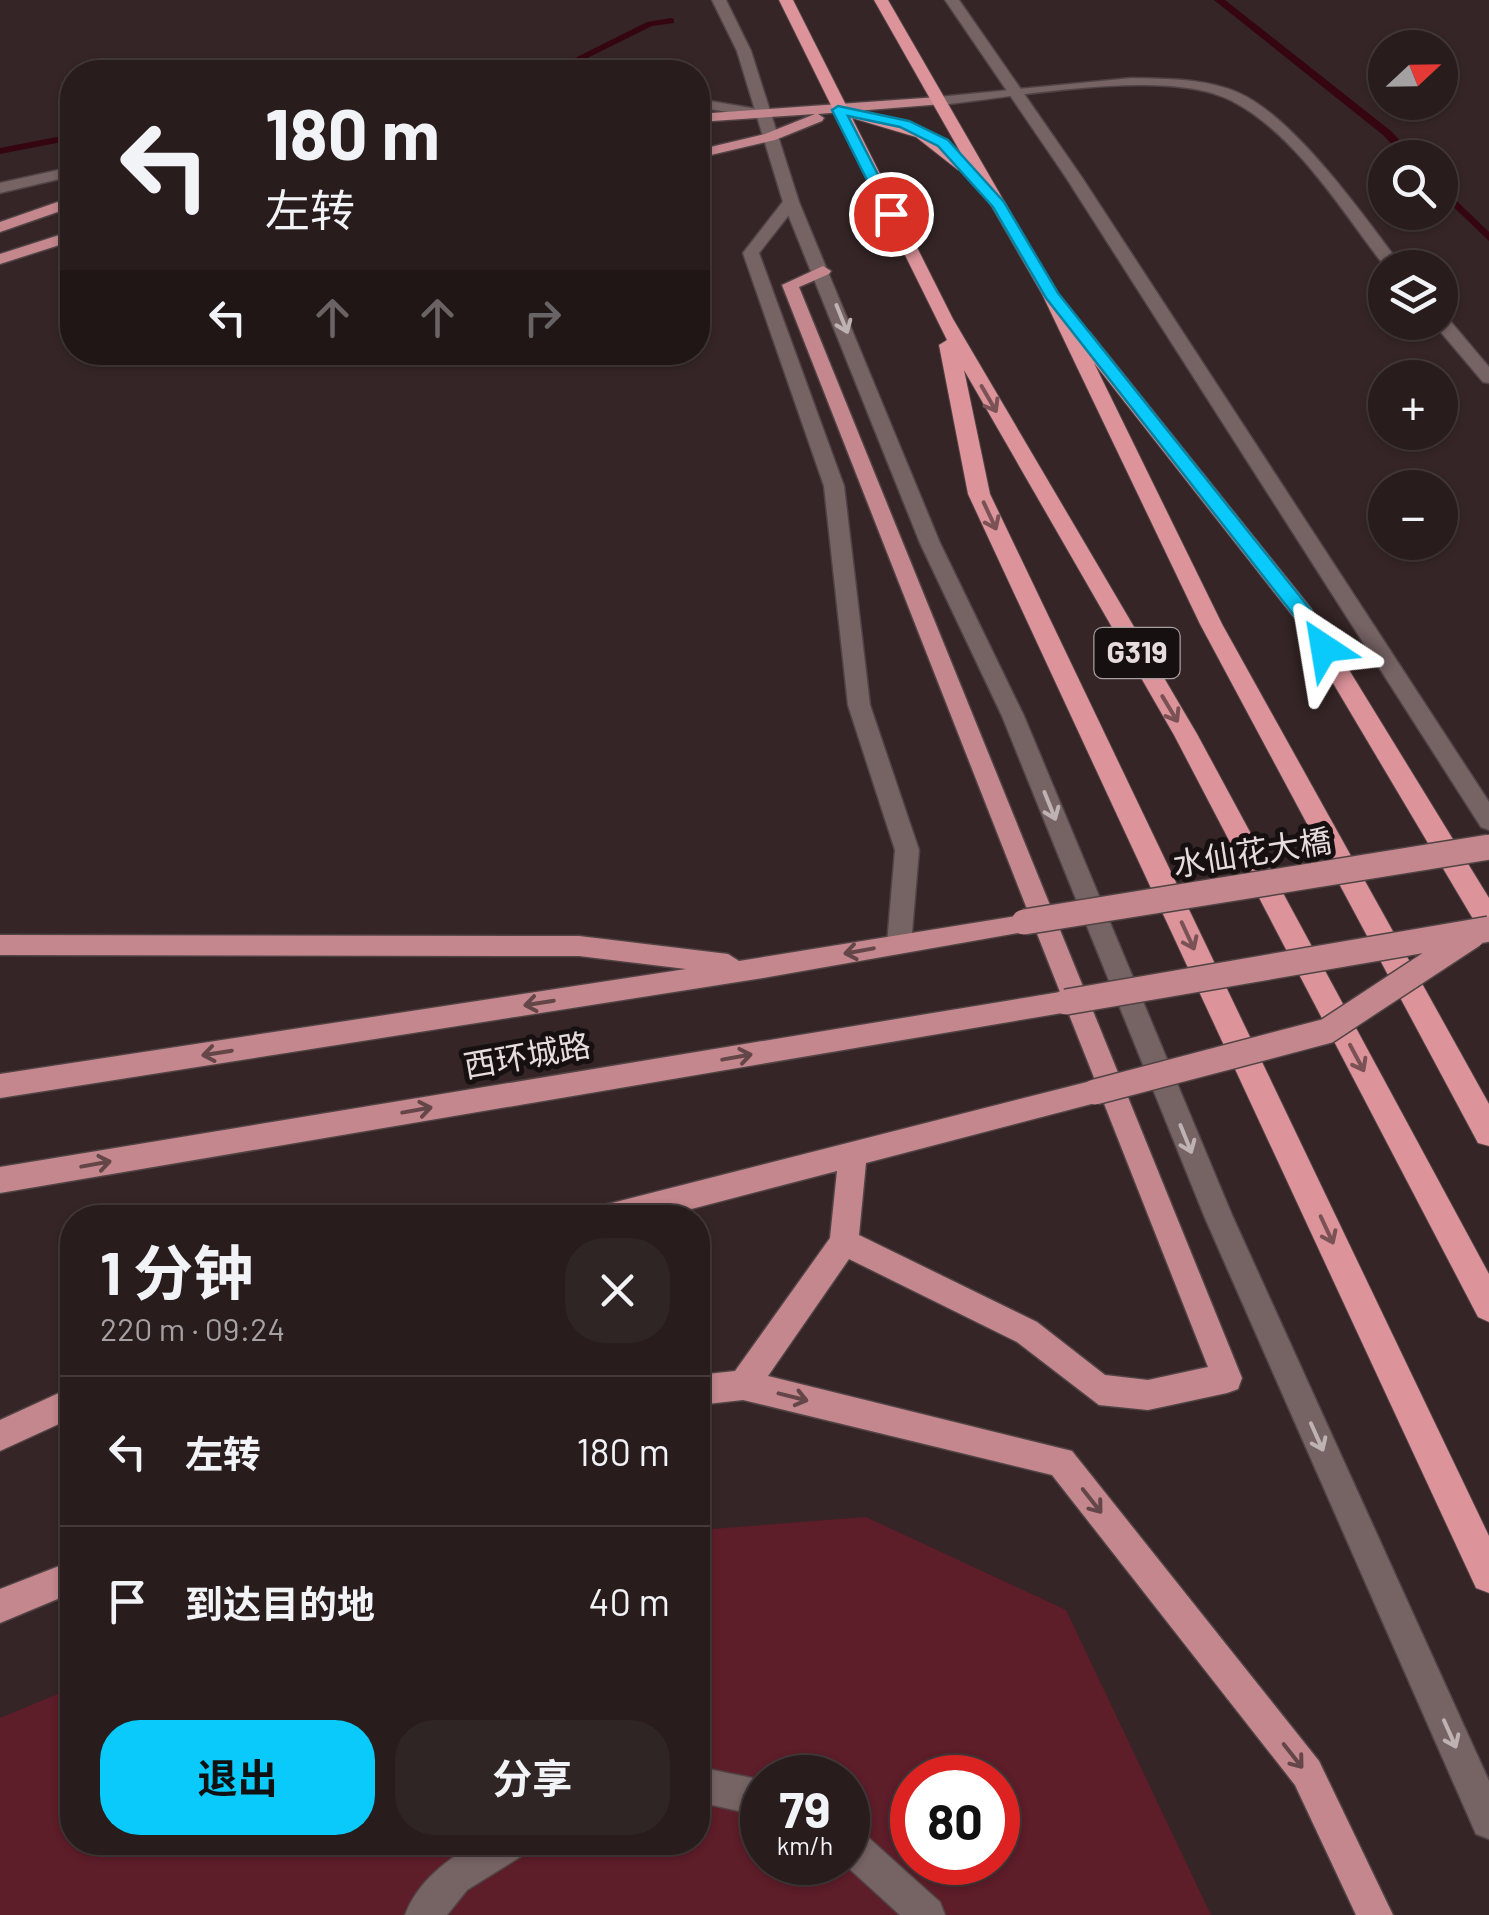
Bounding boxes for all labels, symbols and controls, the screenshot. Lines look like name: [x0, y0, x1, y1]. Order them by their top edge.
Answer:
north arrow: [1368, 30, 1458, 120]
map controls: [1368, 30, 1458, 560]
text: 180 m: [265, 90, 440, 174]
icon: left: [100, 100, 230, 230]
button: search: [1368, 140, 1458, 230]
pin: [849, 172, 934, 257]
text: 左转: [265, 182, 355, 236]
icon: arrive: [864, 187, 919, 242]
button: layers: [1368, 250, 1458, 340]
icon: left: [200, 290, 255, 345]
icon: ahead: [305, 290, 360, 345]
icon: ahead: [410, 290, 465, 345]
icon: right: [515, 290, 570, 345]
one-way arrow: [834, 303, 852, 334]
button: +: [1368, 360, 1458, 450]
one-way arrow: [979, 383, 999, 413]
button: −: [1368, 470, 1458, 560]
one-way arrow: [981, 500, 1000, 530]
position arrow: [1272, 596, 1376, 700]
road number: G319: [1094, 628, 1180, 678]
one-way arrow: [1160, 694, 1180, 723]
one-way arrow: [1042, 790, 1060, 821]
street label: 水仙花大橋: [1170, 820, 1334, 882]
one-way arrow: [1179, 921, 1198, 951]
one-way arrow: [844, 942, 876, 961]
one-way arrow: [523, 994, 555, 1012]
street label: 西环城路: [460, 1024, 593, 1084]
one-way arrow: [1348, 1042, 1367, 1072]
one-way arrow: [202, 1044, 234, 1062]
one-way arrow: [720, 1047, 753, 1066]
one-way arrow: [400, 1100, 432, 1119]
one-way arrow: [1179, 1124, 1197, 1154]
one-way arrow: [79, 1154, 112, 1173]
one-way arrow: [1318, 1214, 1337, 1244]
text: 1 分钟: [100, 1235, 253, 1307]
button: close: [565, 1238, 670, 1343]
text: 220 m · 09:24: [100, 1309, 285, 1347]
one-way arrow: [776, 1389, 808, 1407]
one-way arrow: [1309, 1421, 1327, 1452]
icon: left: [100, 1424, 155, 1479]
text: 180 m: [576, 1428, 670, 1474]
text: 左转: [185, 1430, 261, 1476]
one-way arrow: [1081, 1487, 1102, 1514]
icon: arrive: [100, 1574, 155, 1629]
text: 40 m: [589, 1578, 670, 1624]
text: 到达目的地: [185, 1580, 375, 1626]
one-way arrow: [1442, 1718, 1460, 1748]
button: 退出: [100, 1720, 375, 1835]
button: 分享: [395, 1720, 670, 1835]
one-way arrow: [1282, 1742, 1303, 1769]
speed limit sign: 80: [890, 1755, 1020, 1885]
text: 79: [779, 1778, 831, 1838]
text: km/h: [777, 1830, 833, 1860]

